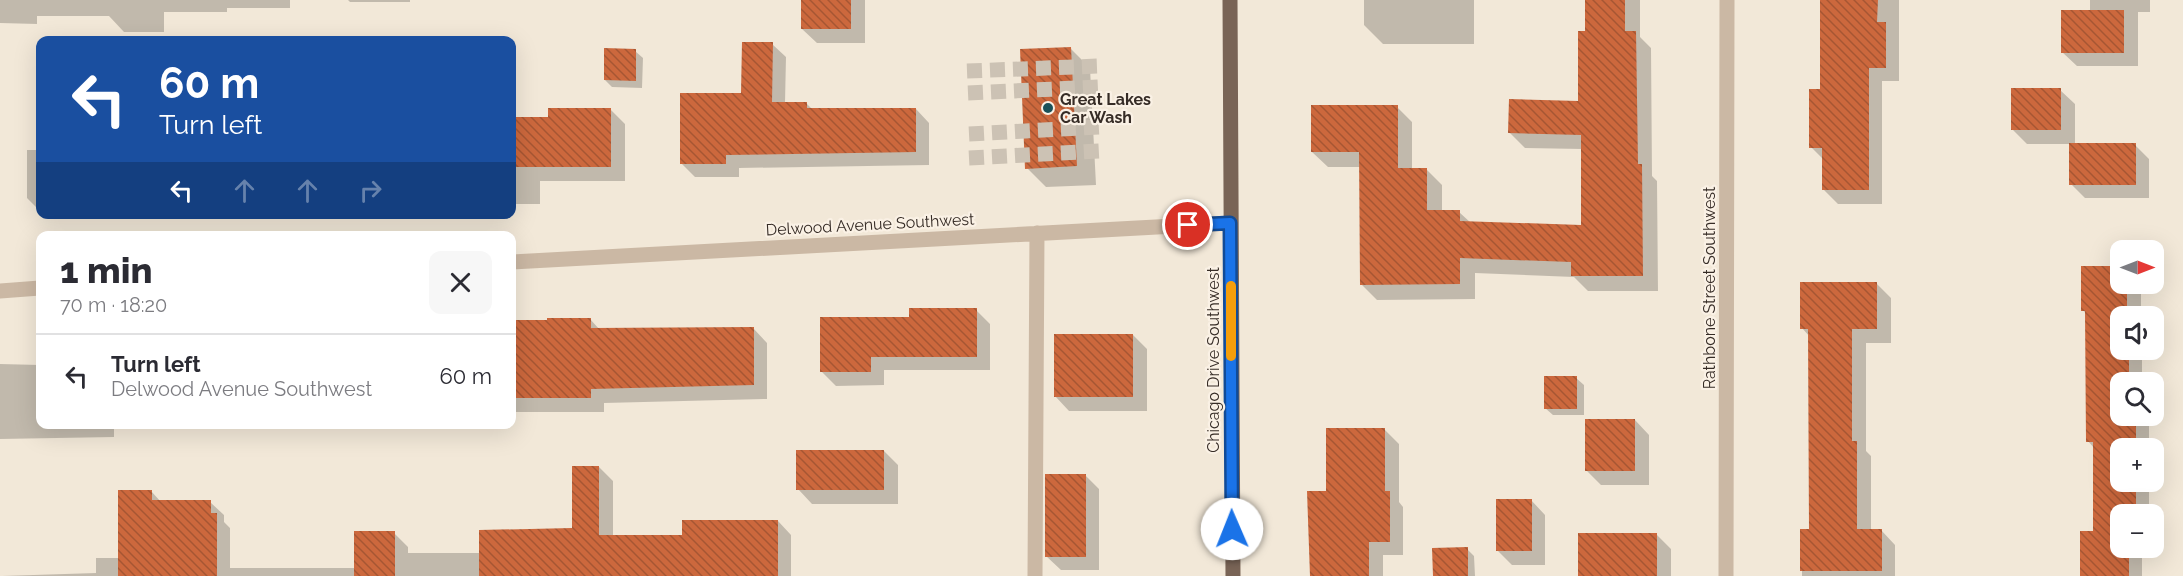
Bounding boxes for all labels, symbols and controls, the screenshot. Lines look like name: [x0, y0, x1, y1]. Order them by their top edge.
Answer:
text: 60 m: [159, 59, 259, 108]
icon: left: [60, 60, 138, 138]
place label: Great Lakes Car Wash: [1060, 90, 1151, 127]
marker: Great Lakes Car Wash: [1041, 101, 1055, 115]
text: Turn left: [159, 109, 262, 140]
icon: left: [165, 174, 198, 207]
icon: ahead: [228, 174, 261, 207]
icon: ahead: [291, 174, 324, 207]
icon: right: [354, 174, 387, 207]
street label: Rathbone Street Southwest: [1700, 186, 1719, 389]
pin: [1162, 199, 1213, 250]
icon: arrive: [1171, 208, 1204, 241]
street label: Delwood Avenue Southwest: [765, 210, 975, 239]
north arrow: [2110, 240, 2164, 294]
map controls: [2110, 240, 2164, 558]
text: 1 min: [60, 249, 152, 291]
button: close: [429, 251, 492, 314]
street label: Chicago Drive Southwest: [1204, 267, 1223, 453]
text: 70 m · 18:20: [60, 293, 167, 317]
button: sound: [2110, 306, 2164, 360]
text: Turn left: [111, 351, 201, 377]
icon: left: [60, 360, 93, 393]
text: 60 m: [439, 363, 492, 389]
button: search: [2110, 372, 2164, 426]
text: Delwood Avenue Southwest: [111, 377, 372, 401]
button: +: [2110, 438, 2164, 492]
position arrow: [1200, 497, 1264, 561]
button: −: [2110, 504, 2164, 558]

